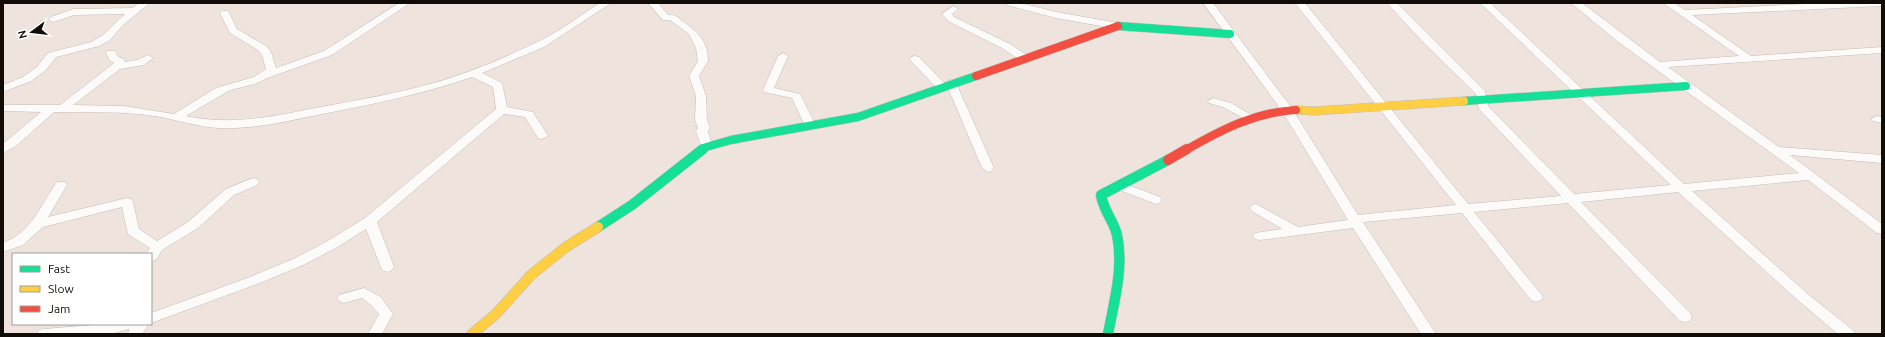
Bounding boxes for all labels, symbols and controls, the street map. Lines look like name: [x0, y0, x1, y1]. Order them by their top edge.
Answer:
north arrow: [12, 12, 52, 52]
text: N: [15, 29, 29, 40]
legend: [12, 253, 152, 325]
text: Fast: [48, 262, 70, 275]
text: Slow: [48, 282, 74, 295]
text: Jam: [48, 302, 70, 315]

